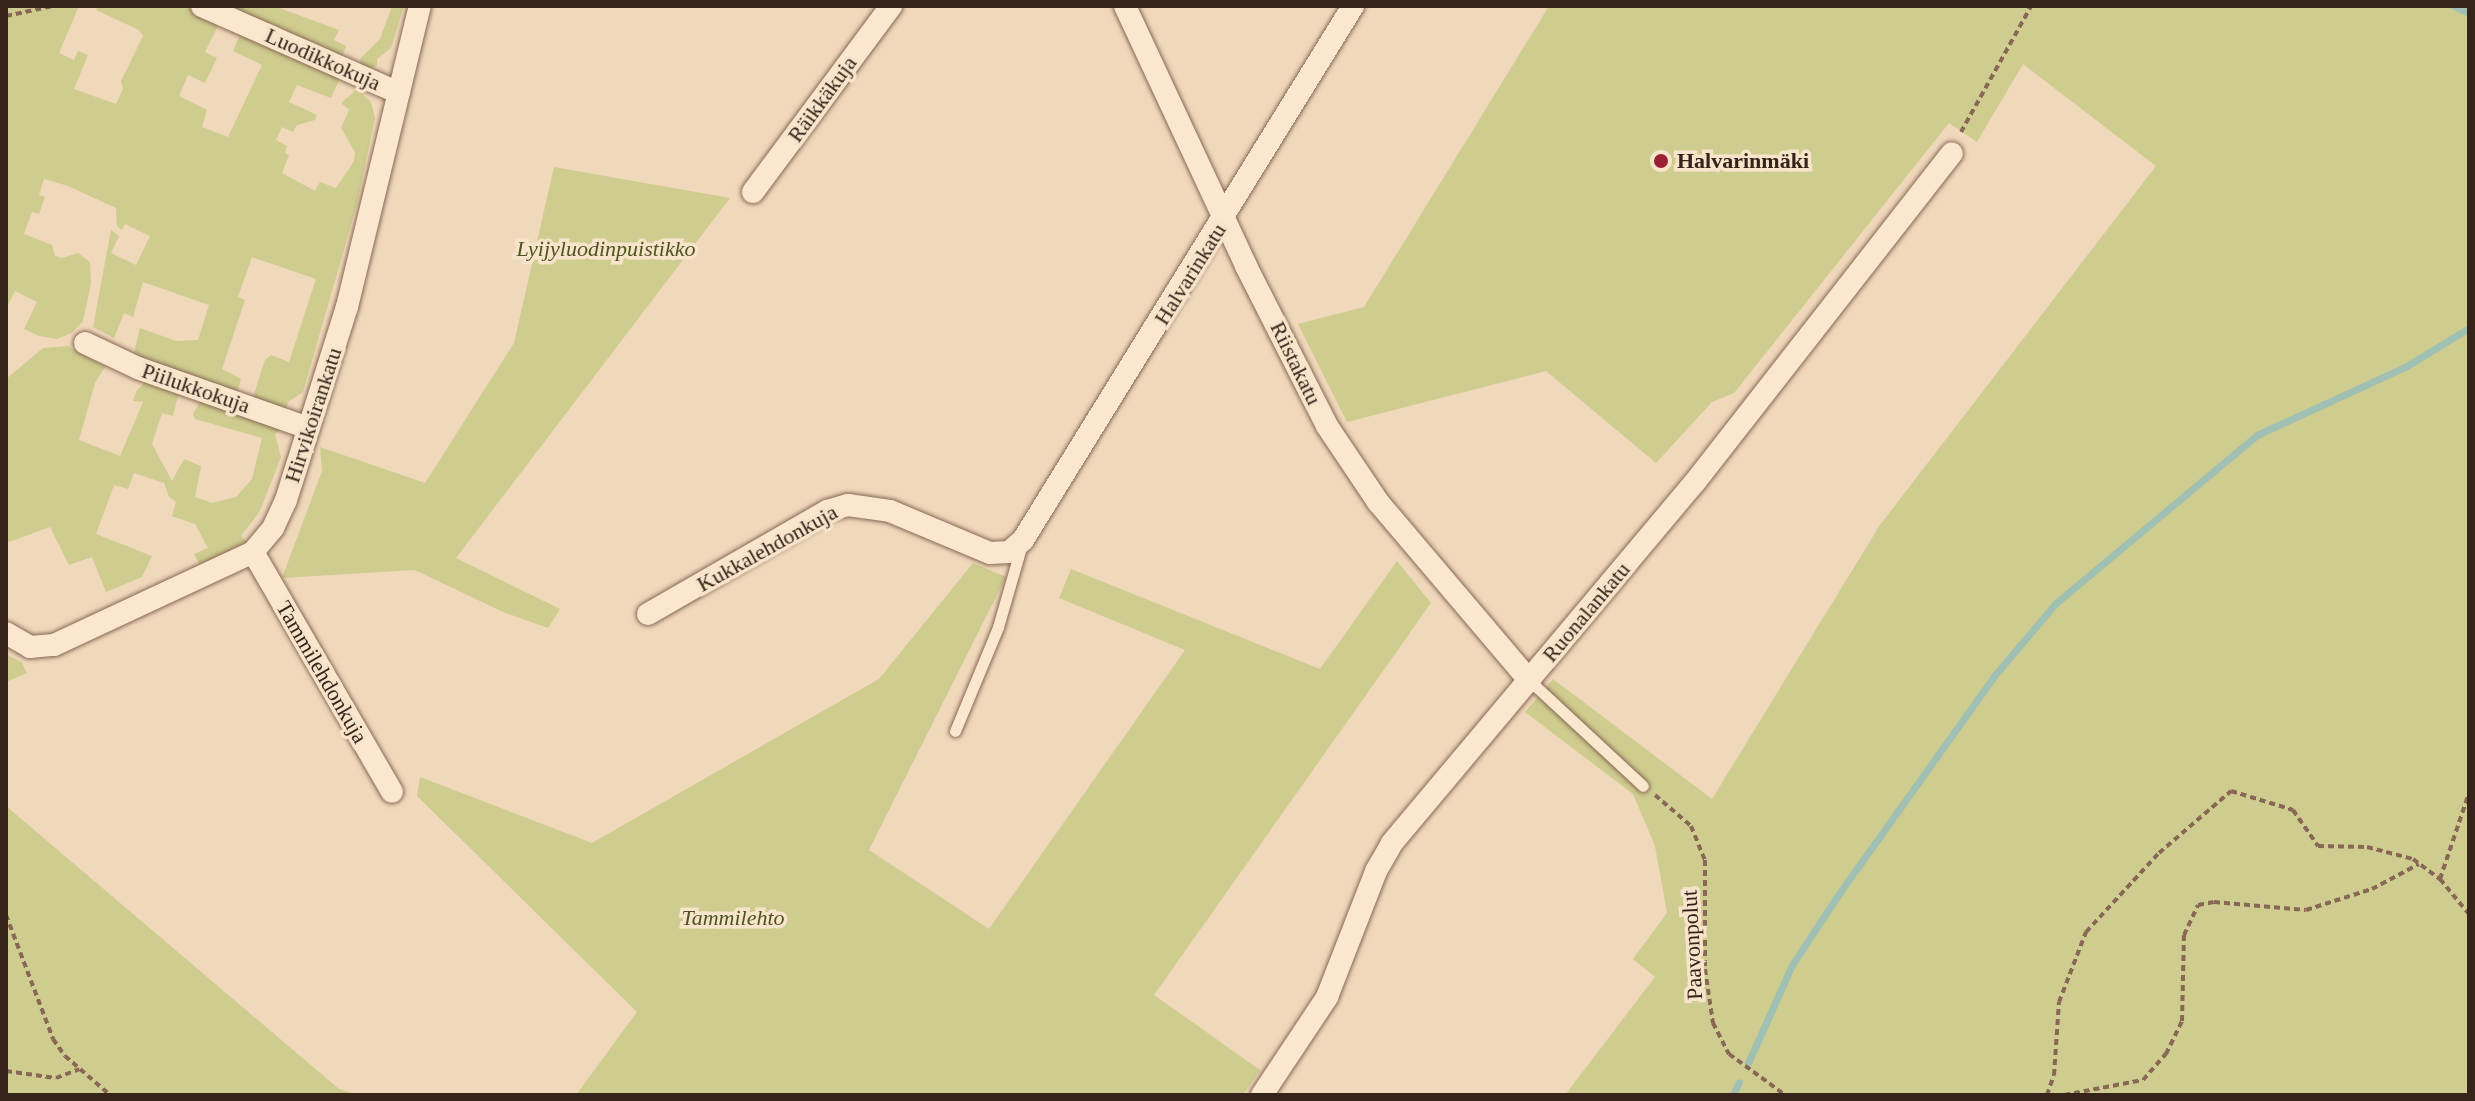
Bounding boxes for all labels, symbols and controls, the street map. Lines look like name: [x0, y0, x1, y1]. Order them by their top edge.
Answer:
street label: Luodikkokuja: [261, 22, 385, 96]
street label: Räikkäkuja: [782, 51, 862, 147]
place label: Halvarinmäki: [1677, 148, 1809, 174]
marker: Halvarinmäki: [1652, 152, 1670, 170]
street label: Halvarinkatu: [1148, 218, 1232, 330]
park label: Lyijyluodinpuistikko: [517, 236, 695, 262]
street label: Riistakatu: [1265, 317, 1327, 409]
street label: Hirvikoirankatu: [279, 344, 347, 486]
street label: Piilukkokuja: [139, 357, 253, 419]
street label: Kukkalehdonkuja: [692, 499, 842, 597]
street label: Ruonalankatu: [1537, 557, 1635, 667]
street label: Tammilehdonkuja: [271, 596, 373, 748]
street label: Paavonpolut: [1676, 889, 1708, 1001]
park label: Tammilehto: [681, 905, 785, 931]

